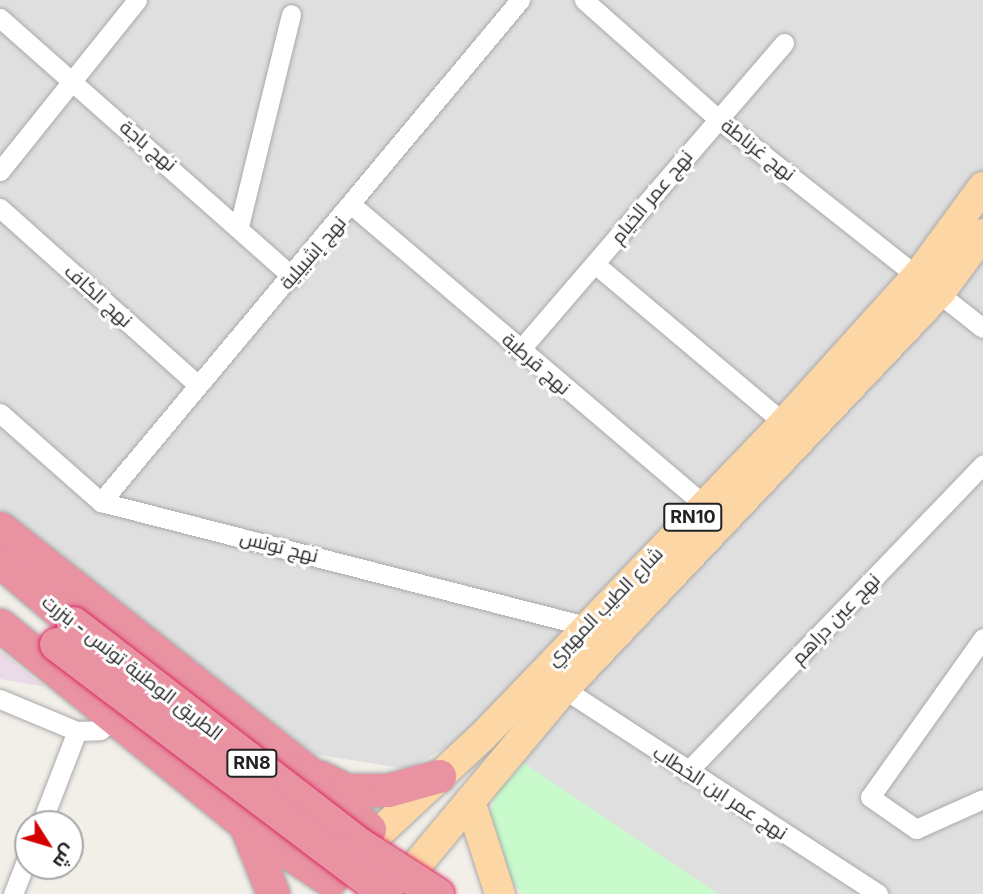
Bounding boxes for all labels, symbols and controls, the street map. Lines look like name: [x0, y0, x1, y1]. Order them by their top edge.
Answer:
street label: نهج غرناطة: [716, 114, 800, 186]
street label: نهج باجة: [115, 116, 181, 176]
street label: نهج عمر الخيام: [606, 146, 698, 248]
street label: نهج إشبيلية: [275, 212, 351, 294]
street label: نهج الكاف: [60, 260, 136, 332]
street label: نهج قرطبة: [497, 328, 575, 400]
road number: RN10: [663, 503, 723, 532]
street label: نهج تونس: [238, 526, 320, 568]
street label: شارع الطيب المهيري: [542, 543, 668, 671]
street label: نهج عين دراهم: [787, 569, 885, 669]
street label: الطريق الوطنية تونس - بنزرت: [37, 590, 227, 746]
street label: نهج عمر ابن الخطاب: [649, 741, 791, 845]
road number: RN8: [226, 748, 278, 778]
north arrow: [14, 810, 84, 880]
text: ش: [48, 840, 81, 873]

